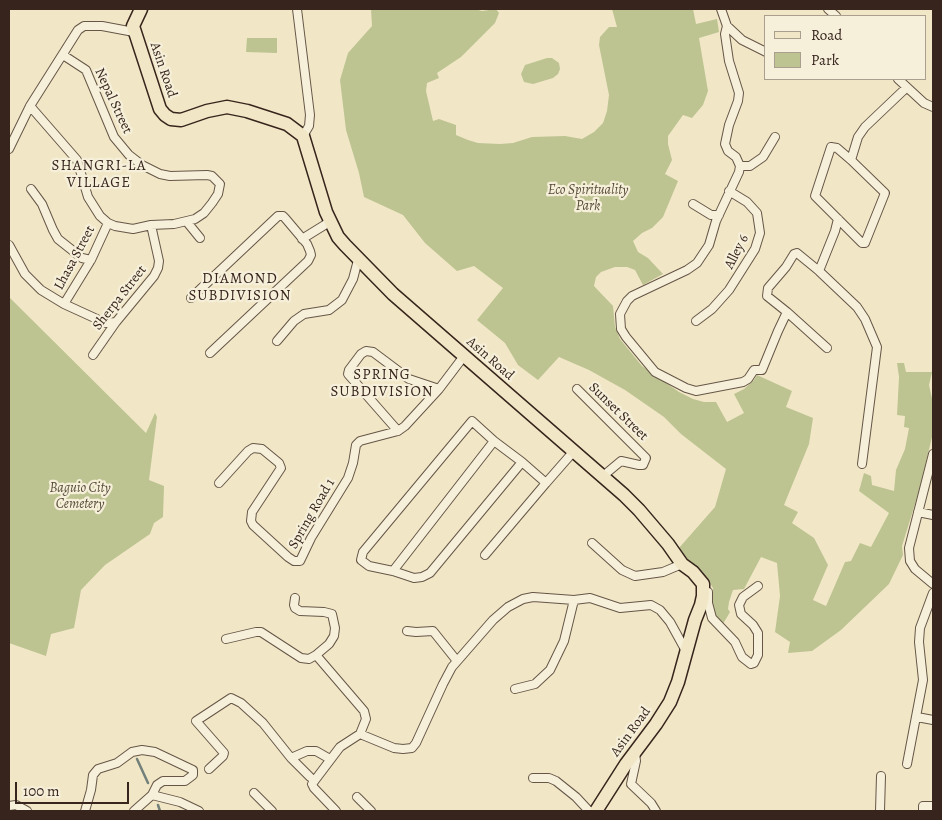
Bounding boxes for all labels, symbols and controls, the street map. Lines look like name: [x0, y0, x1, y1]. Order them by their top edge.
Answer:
legend: [764, 15, 927, 80]
text: Road: [811, 25, 842, 45]
street label: Asin Road: [146, 40, 180, 100]
text: Park: [811, 50, 839, 70]
street label: Nepal Street: [90, 65, 136, 137]
district label: SHANGRI-LA VILLAGE: [50, 157, 148, 192]
park label: Eco Spirituality Park: [548, 183, 628, 216]
street label: Lhasa Street: [51, 223, 99, 293]
street label: Alley 6: [721, 232, 753, 272]
street label: Sherpa Street: [90, 262, 150, 334]
district label: DIAMOND SUBDIVISION: [187, 270, 293, 305]
street label: Asin Road: [463, 334, 517, 384]
district label: SPRING SUBDIVISION: [329, 366, 435, 401]
street label: Sunset Street: [585, 379, 651, 445]
street label: Spring Road 1: [285, 476, 339, 552]
park label: Baguio City Cemetery: [49, 481, 111, 514]
street label: Asin Road: [607, 704, 655, 760]
scale bar: [18, 772, 131, 804]
text: 100 m: [23, 781, 60, 801]

